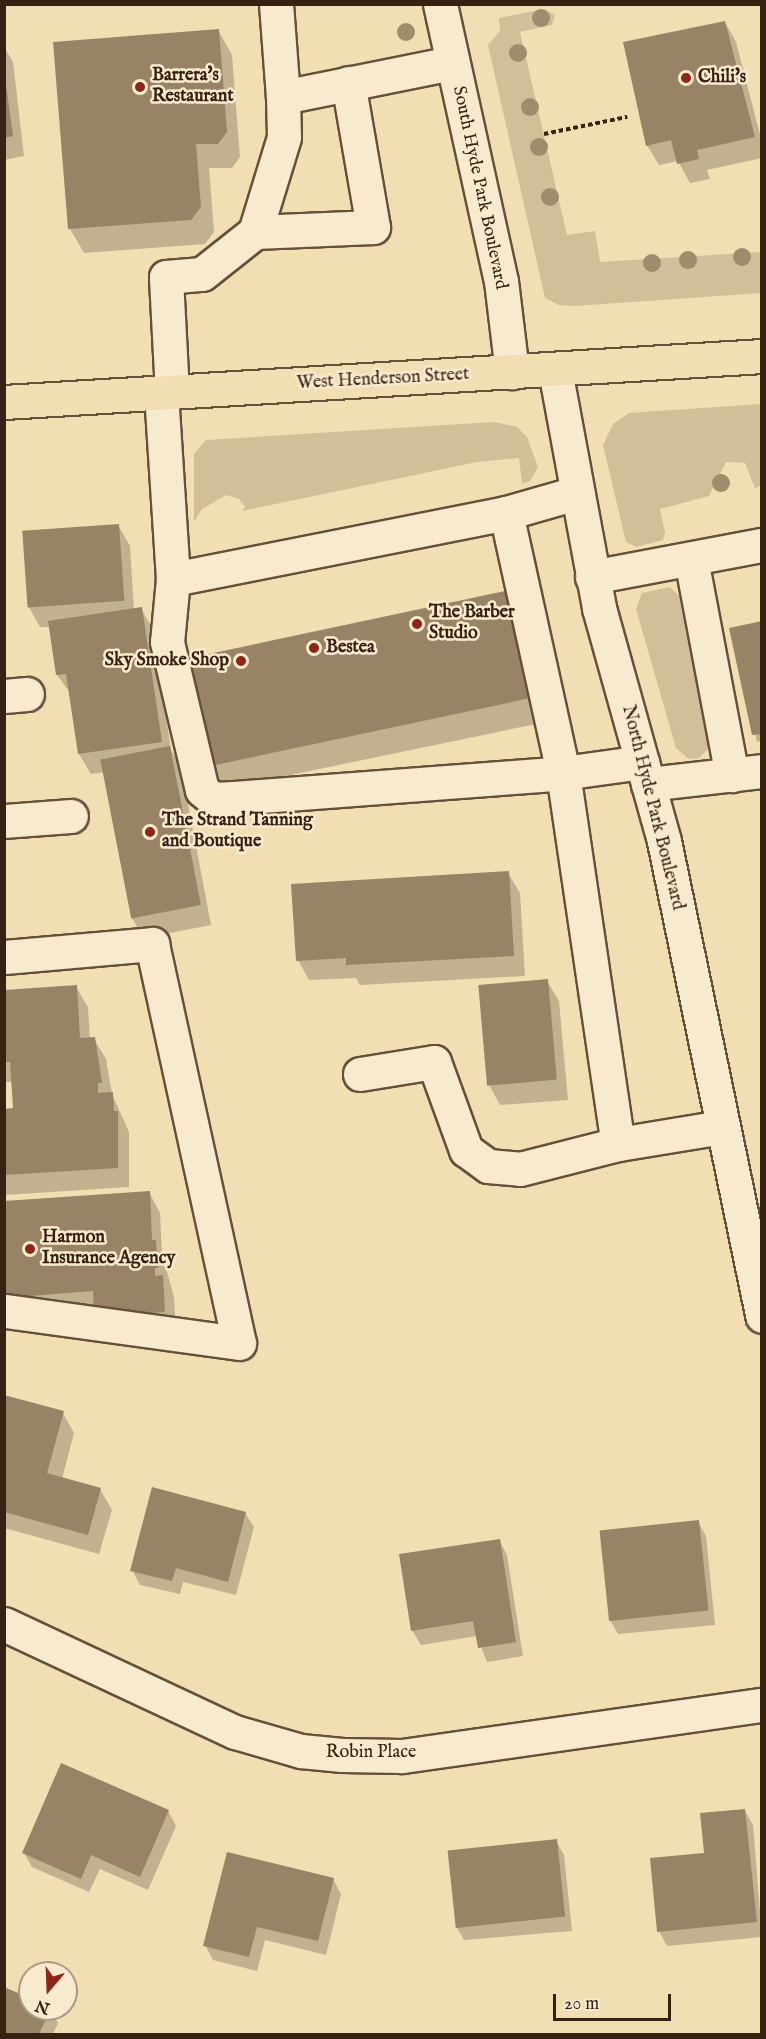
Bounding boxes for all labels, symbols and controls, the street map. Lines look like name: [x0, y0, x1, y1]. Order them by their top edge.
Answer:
place label: Barrera's Restaurant: [152, 66, 234, 109]
place label: Chili's: [698, 67, 746, 89]
marker: Chili's: [679, 71, 693, 85]
marker: Barrera's Restaurant: [133, 80, 147, 94]
street label: South Hyde Park Boulevard: [447, 84, 511, 292]
street label: West Henderson Street: [296, 365, 470, 395]
place label: The Barber Studio: [429, 603, 515, 646]
marker: The Barber Studio: [410, 617, 424, 631]
place label: Bestea: [326, 637, 375, 659]
marker: Bestea: [307, 641, 321, 655]
place label: Sky Smoke Shop: [105, 650, 229, 672]
marker: Sky Smoke Shop: [234, 654, 248, 668]
street label: North Hyde Park Boulevard: [616, 703, 688, 913]
place label: The Strand Tanning and Boutique: [162, 811, 313, 854]
marker: The Strand Tanning and Boutique: [143, 825, 157, 839]
place label: Harmon Insurance Agency: [42, 1228, 175, 1270]
marker: Harmon Insurance Agency: [23, 1242, 37, 1256]
street label: Robin Place: [326, 1742, 416, 1764]
north arrow: [18, 1961, 78, 2021]
scale bar: [556, 1982, 674, 2020]
text: 20 m: [564, 1993, 599, 2016]
text: N: [33, 1994, 53, 2018]

